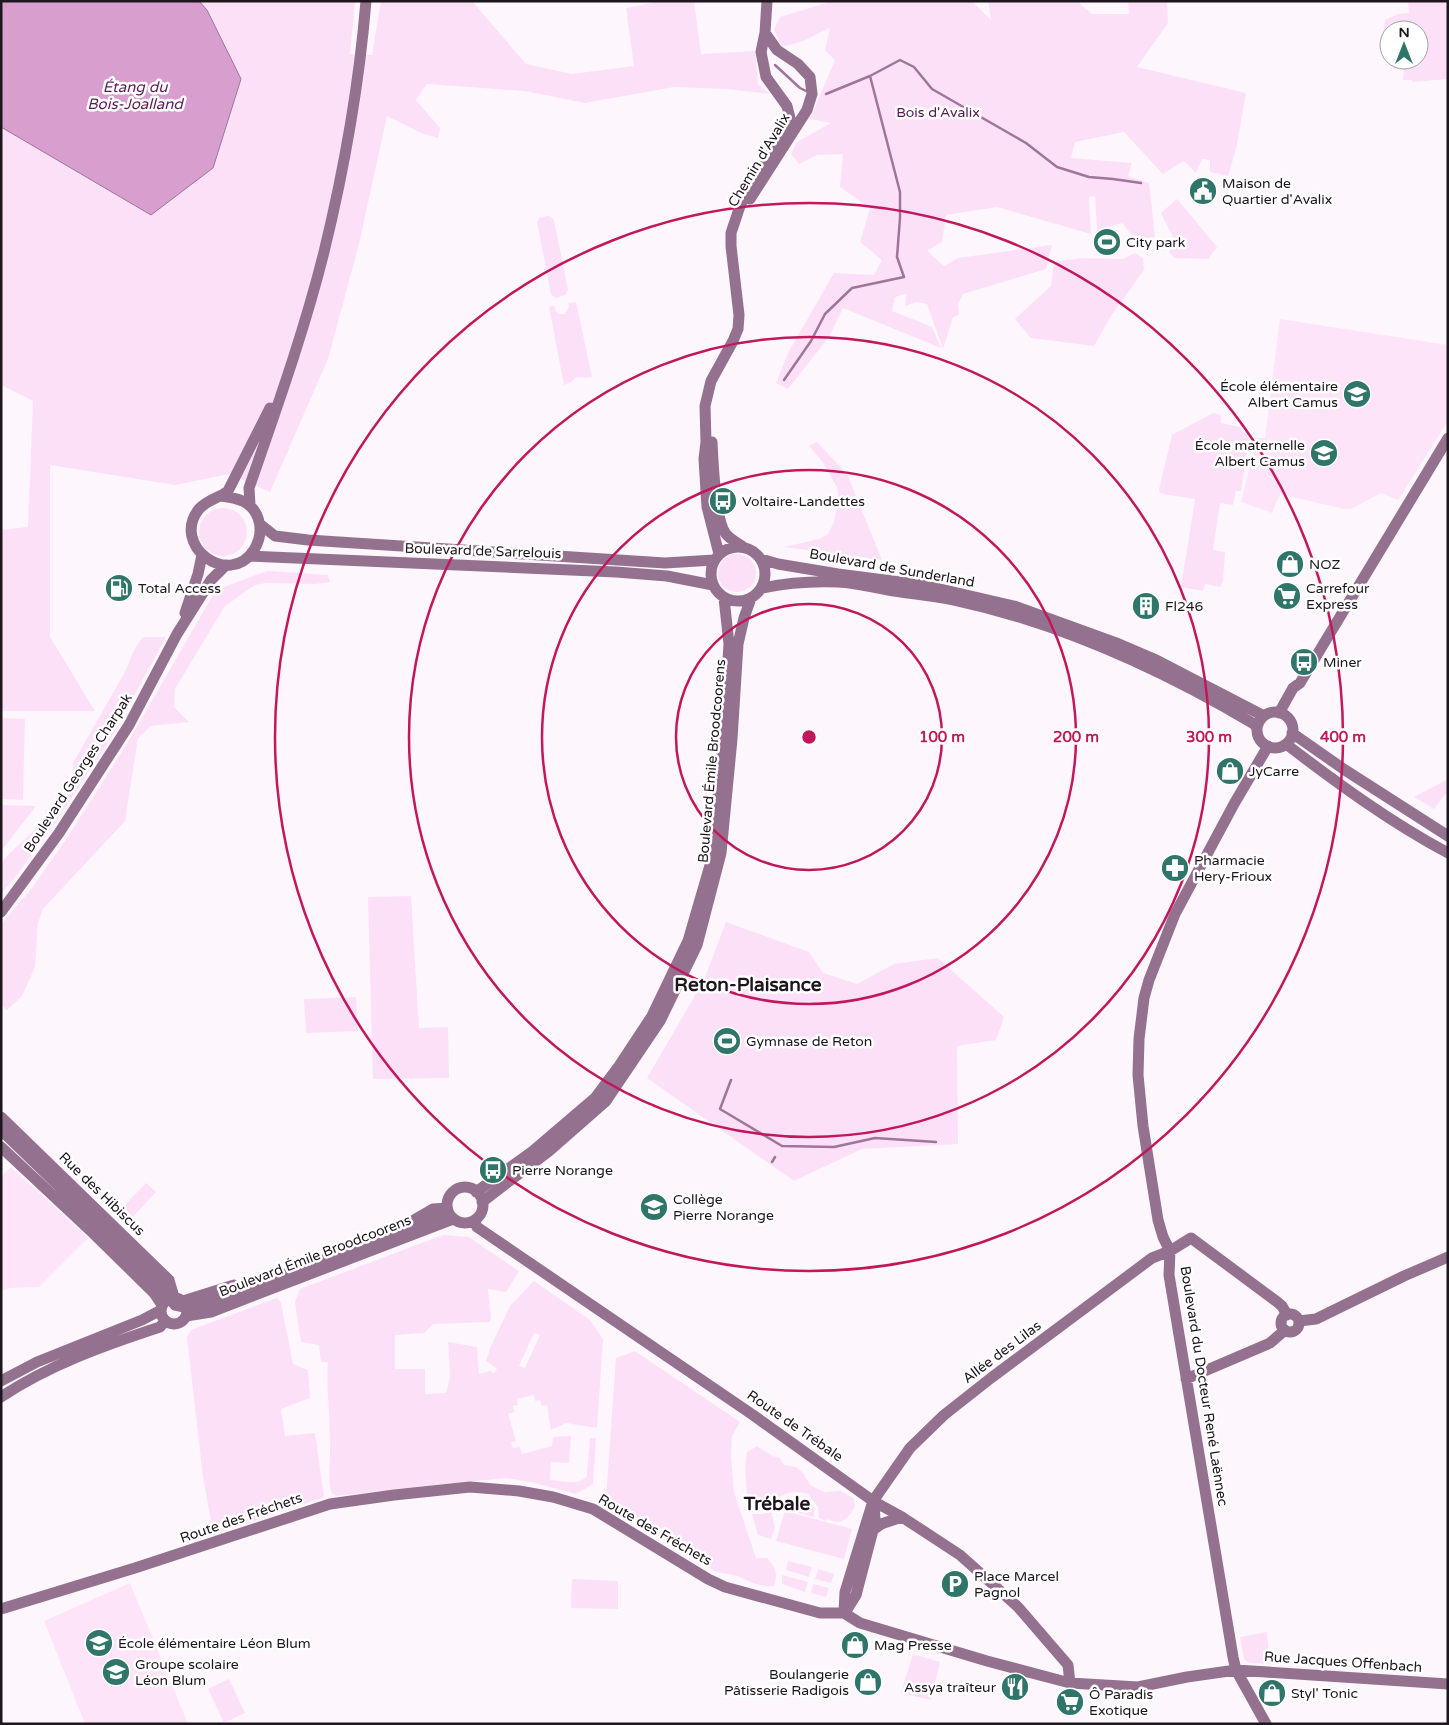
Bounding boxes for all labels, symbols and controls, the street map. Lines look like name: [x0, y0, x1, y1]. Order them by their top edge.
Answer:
north arrow: [1379, 20, 1429, 70]
text: N: [1398, 24, 1410, 41]
water label: Étang du Bois-Joalland: [87, 78, 184, 113]
park label: Bois d'Avalix: [896, 104, 980, 121]
street label: Chemin d'Avalix: [724, 110, 794, 210]
place label: Maison de Quartier d'Avalix: [1222, 175, 1332, 208]
public building icon: Maison de Quartier d'Avalix: [1188, 176, 1218, 206]
sports icon: City park: [1092, 227, 1122, 257]
place label: City park: [1126, 234, 1186, 251]
place label: École élémentaire Albert Camus: [1220, 378, 1338, 411]
school or university icon: École élémentaire Albert Camus: [1342, 379, 1372, 409]
place label: École maternelle Albert Camus: [1195, 437, 1305, 470]
school or university icon: École maternelle Albert Camus: [1309, 438, 1339, 468]
bus stop icon: Voltaire-Landettes: [708, 486, 738, 516]
place label: Voltaire-Landettes: [742, 493, 865, 510]
street label: Boulevard de Sarrelouis: [404, 540, 562, 562]
street label: Boulevard de Sunderland: [808, 545, 976, 591]
shop icon: NOZ: [1275, 549, 1305, 579]
place label: NOZ: [1309, 556, 1341, 573]
fuel station icon: Total Access: [104, 573, 134, 603]
place label: Total Access: [138, 580, 221, 597]
place label: Carrefour Express: [1306, 580, 1370, 613]
supermarket icon: Carrefour Express: [1272, 581, 1302, 611]
building icon: Fl246: [1131, 591, 1161, 621]
place label: Fl246: [1165, 598, 1203, 615]
bus stop icon: Miner: [1289, 647, 1319, 677]
place label: Miner: [1323, 654, 1362, 671]
street label: Boulevard Émile Broodcoorens: [695, 658, 729, 864]
street label: Boulevard Georges Charpak: [20, 690, 136, 856]
centre of rings: [800, 728, 818, 746]
text: 100 m: [919, 728, 965, 746]
text: 200 m: [1053, 728, 1099, 746]
text: 300 m: [1186, 728, 1232, 746]
text: 400 m: [1320, 728, 1366, 746]
shop icon: JyCarre: [1215, 756, 1245, 786]
place label: JyCarre: [1249, 763, 1299, 780]
place label: Pharmacie Hery-Frioux: [1194, 852, 1272, 885]
pharmacy icon: Pharmacie Hery-Frioux: [1160, 853, 1190, 883]
district label: Reton-Plaisance: [674, 974, 822, 996]
sports icon: Gymnase de Reton: [712, 1026, 742, 1056]
place label: Gymnase de Reton: [746, 1033, 872, 1050]
street label: Rue des Hibiscus: [56, 1149, 149, 1239]
bus stop icon: Pierre Norange: [478, 1155, 508, 1185]
place label: Pierre Norange: [512, 1162, 613, 1179]
place label: Collège Pierre Norange: [673, 1191, 774, 1224]
school or university icon: Collège Pierre Norange: [639, 1192, 669, 1222]
street label: Boulevard Émile Broodcoorens: [217, 1211, 414, 1301]
street label: Boulevard du Docteur René Laënnec: [1177, 1265, 1231, 1507]
street label: Allée des Lilas: [960, 1317, 1045, 1387]
street label: Route de Trébale: [744, 1387, 846, 1465]
street label: Route des Fréchets: [178, 1489, 305, 1547]
street label: Route des Fréchets: [595, 1491, 715, 1570]
district label: Trébale: [743, 1493, 810, 1515]
place label: Place Marcel Pagnol: [974, 1568, 1059, 1601]
parking icon: Place Marcel Pagnol: [940, 1569, 970, 1599]
school or university icon: École élémentaire Léon Blum: [84, 1628, 114, 1658]
shop icon: Mag Presse: [840, 1630, 870, 1660]
place label: École élémentaire Léon Blum: [118, 1635, 311, 1652]
place label: Mag Presse: [874, 1637, 952, 1654]
street label: Rue Jacques Offenbach: [1263, 1648, 1423, 1676]
place label: Groupe scolaire Léon Blum: [135, 1656, 239, 1689]
school or university icon: Groupe scolaire Léon Blum: [101, 1657, 131, 1687]
place label: Boulangerie Pâtisserie Radigois: [724, 1666, 849, 1699]
shop icon: Boulangerie Pâtisserie Radigois: [853, 1667, 883, 1697]
restaurant icon: Assya traîteur: [1000, 1672, 1030, 1702]
shop icon: Styl' Tonic: [1257, 1678, 1287, 1708]
place label: Assya traîteur: [904, 1679, 997, 1696]
place label: Styl' Tonic: [1291, 1685, 1358, 1702]
place label: Ô Paradis Exotique: [1089, 1686, 1153, 1719]
supermarket icon: Ô Paradis Exotique: [1055, 1687, 1085, 1717]

